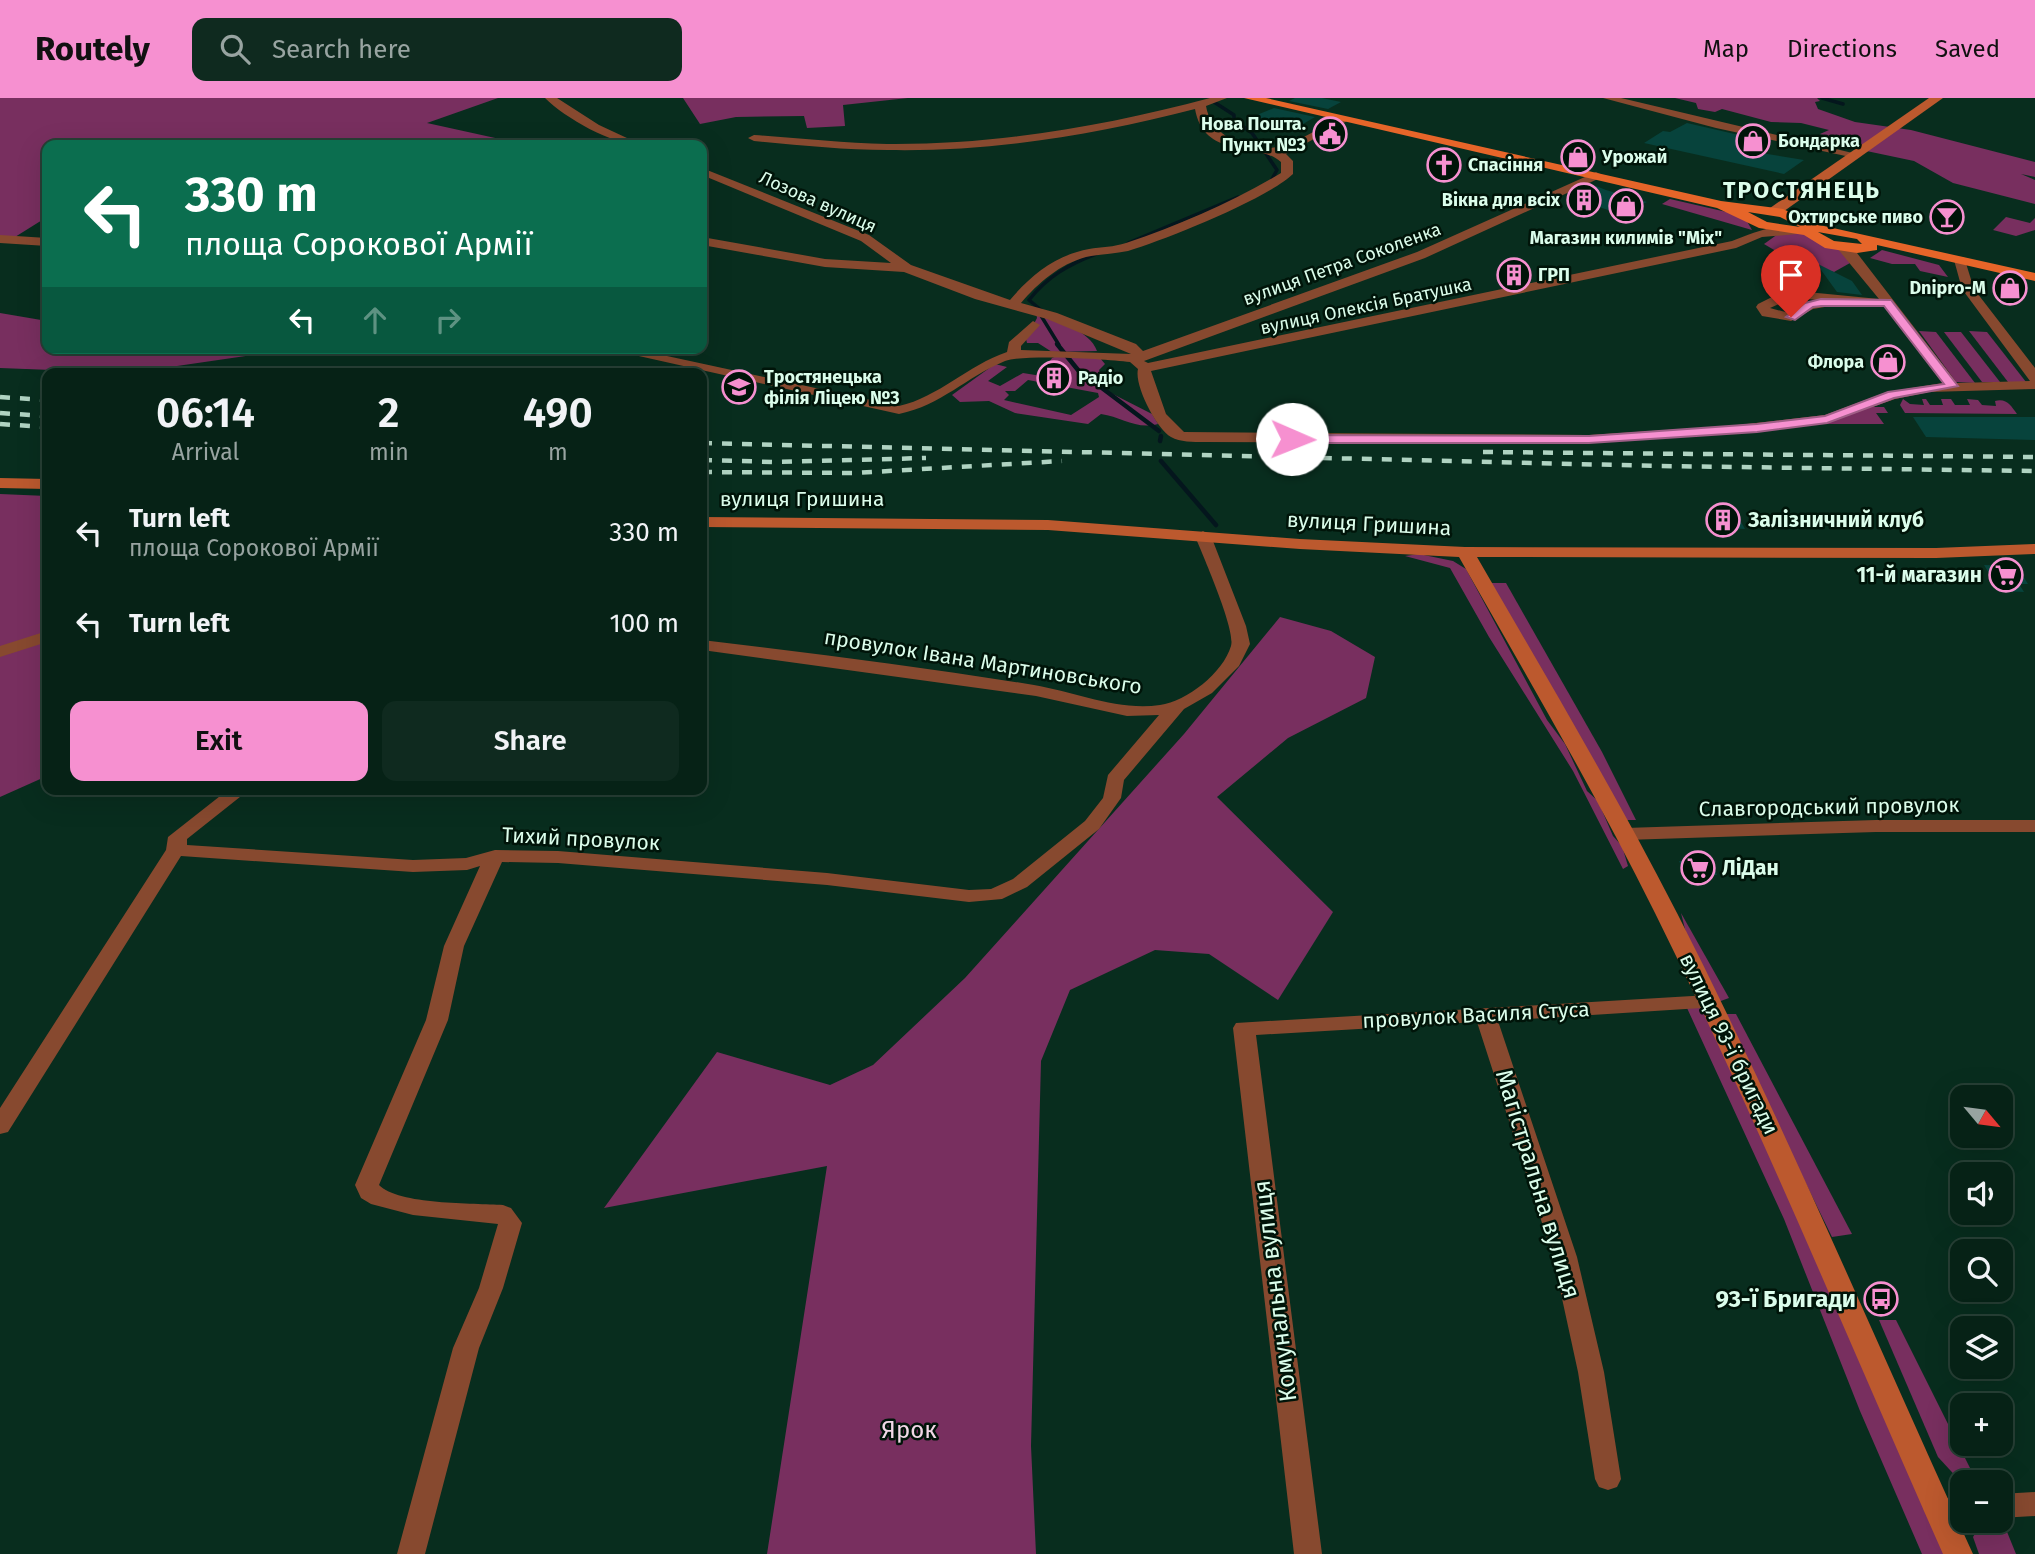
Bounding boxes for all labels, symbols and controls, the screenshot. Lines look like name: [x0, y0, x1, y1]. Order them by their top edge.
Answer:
search box: [192, 18, 682, 81]
text: Routely: [35, 29, 150, 69]
icon: search: [216, 30, 254, 68]
text: Search here: [272, 34, 411, 65]
text: Map: [1703, 35, 1749, 63]
text: Directions: [1787, 35, 1897, 63]
text: Saved: [1935, 35, 2000, 63]
place label: Нова Пошта. Пункт №3: [1201, 113, 1306, 156]
public building icon: Нова Пошта. Пункт №3: [1311, 115, 1349, 153]
shop icon: Бондарка: [1734, 122, 1772, 160]
place label: Бондарка: [1778, 130, 1860, 152]
shop icon: Урожай: [1559, 138, 1597, 176]
church icon: Спасіння: [1425, 146, 1463, 184]
place label: Урожай: [1601, 146, 1667, 168]
place label: Спасіння: [1468, 154, 1543, 176]
text: 330 m: [185, 165, 318, 224]
street label: Лозова вулиця: [756, 166, 880, 238]
icon: left: [70, 168, 161, 259]
district label: ТРОСТЯНЕЦЬ: [1723, 176, 1881, 204]
building icon: Вікна для всіх: [1565, 181, 1603, 219]
shop icon: Магазин килимів "Mix": [1607, 187, 1645, 225]
place label: Вікна для всіх: [1442, 189, 1561, 211]
bar icon: Охтирське пиво: [1928, 198, 1966, 236]
place label: Охтирське пиво: [1788, 206, 1923, 228]
street label: вулиця Петра Соколенка: [1240, 218, 1444, 310]
text: площа Сорокової Армії: [185, 225, 532, 263]
place label: Магазин килимів "Mix": [1530, 227, 1722, 249]
pin: [1761, 245, 1821, 317]
building icon: ГРП: [1495, 256, 1533, 294]
icon: arrive: [1772, 256, 1810, 294]
place label: ГРП: [1538, 264, 1570, 286]
shop icon: Dnipro-M: [1991, 269, 2029, 307]
street label: вулиця Олексія Братушка: [1258, 273, 1474, 339]
place label: Dnipro-M: [1909, 277, 1986, 299]
icon: left: [283, 301, 321, 339]
icon: ahead: [356, 301, 394, 339]
icon: right: [429, 301, 467, 339]
shop icon: Флора: [1869, 343, 1907, 381]
place label: Флора: [1808, 351, 1864, 373]
building icon: Радіо: [1035, 359, 1073, 397]
place label: Тростянецька філія Ліцею №3: [764, 366, 900, 409]
place label: Радіо: [1078, 367, 1123, 389]
school or university icon: Тростянецька філія Ліцею №3: [720, 368, 758, 406]
text: 06:14: [156, 388, 255, 438]
text: 2: [378, 388, 400, 438]
text: 490: [523, 388, 593, 438]
position arrow: [1255, 402, 1329, 476]
text: Arrival: [172, 438, 239, 466]
text: min: [369, 438, 409, 466]
text: m: [548, 438, 568, 466]
street label: вулиця Гришина: [720, 486, 884, 512]
building icon: Залізничний клуб: [1704, 501, 1742, 539]
text: Turn left: [129, 503, 230, 534]
street label: вулиця Гришина: [1286, 507, 1452, 541]
place label: Залізничний клуб: [1747, 507, 1924, 533]
icon: left: [70, 514, 108, 552]
text: 330 m: [609, 517, 679, 548]
text: площа Сорокової Армії: [129, 534, 379, 562]
supermarket icon: 11-й магазин: [1987, 556, 2025, 594]
place label: 11-й магазин: [1856, 562, 1982, 588]
icon: left: [70, 605, 108, 643]
text: Turn left: [129, 608, 230, 639]
text: 100 m: [610, 608, 679, 639]
street label: провулок Івана Мартиновського: [822, 624, 1144, 700]
button: Exit: [70, 701, 368, 781]
button: Share: [382, 701, 679, 781]
street label: Славгородський провулок: [1698, 792, 1960, 822]
street label: Тихий провулок: [502, 822, 661, 856]
supermarket icon: ЛіДан: [1679, 849, 1717, 887]
place label: ЛіДан: [1722, 855, 1779, 881]
street label: вулиця 93-ї бригади: [1674, 949, 1784, 1139]
street label: провулок Василя Стуса: [1362, 996, 1590, 1034]
street label: Магістральна вулиця: [1490, 1066, 1586, 1302]
north arrow: [1950, 1085, 2012, 1148]
map controls: [1950, 1085, 2013, 1533]
button: sound: [1950, 1162, 2013, 1225]
street label: Комунальна вулиця: [1248, 1179, 1302, 1403]
button: search: [1950, 1239, 2013, 1302]
bus stop icon: 93-ї Бригади: [1862, 1280, 1900, 1318]
place label: 93-ї Бригади: [1715, 1285, 1856, 1313]
button: layers: [1950, 1316, 2013, 1379]
button: +: [1950, 1393, 2013, 1456]
park label: Ярок: [881, 1416, 937, 1444]
button: −: [1950, 1470, 2013, 1533]

